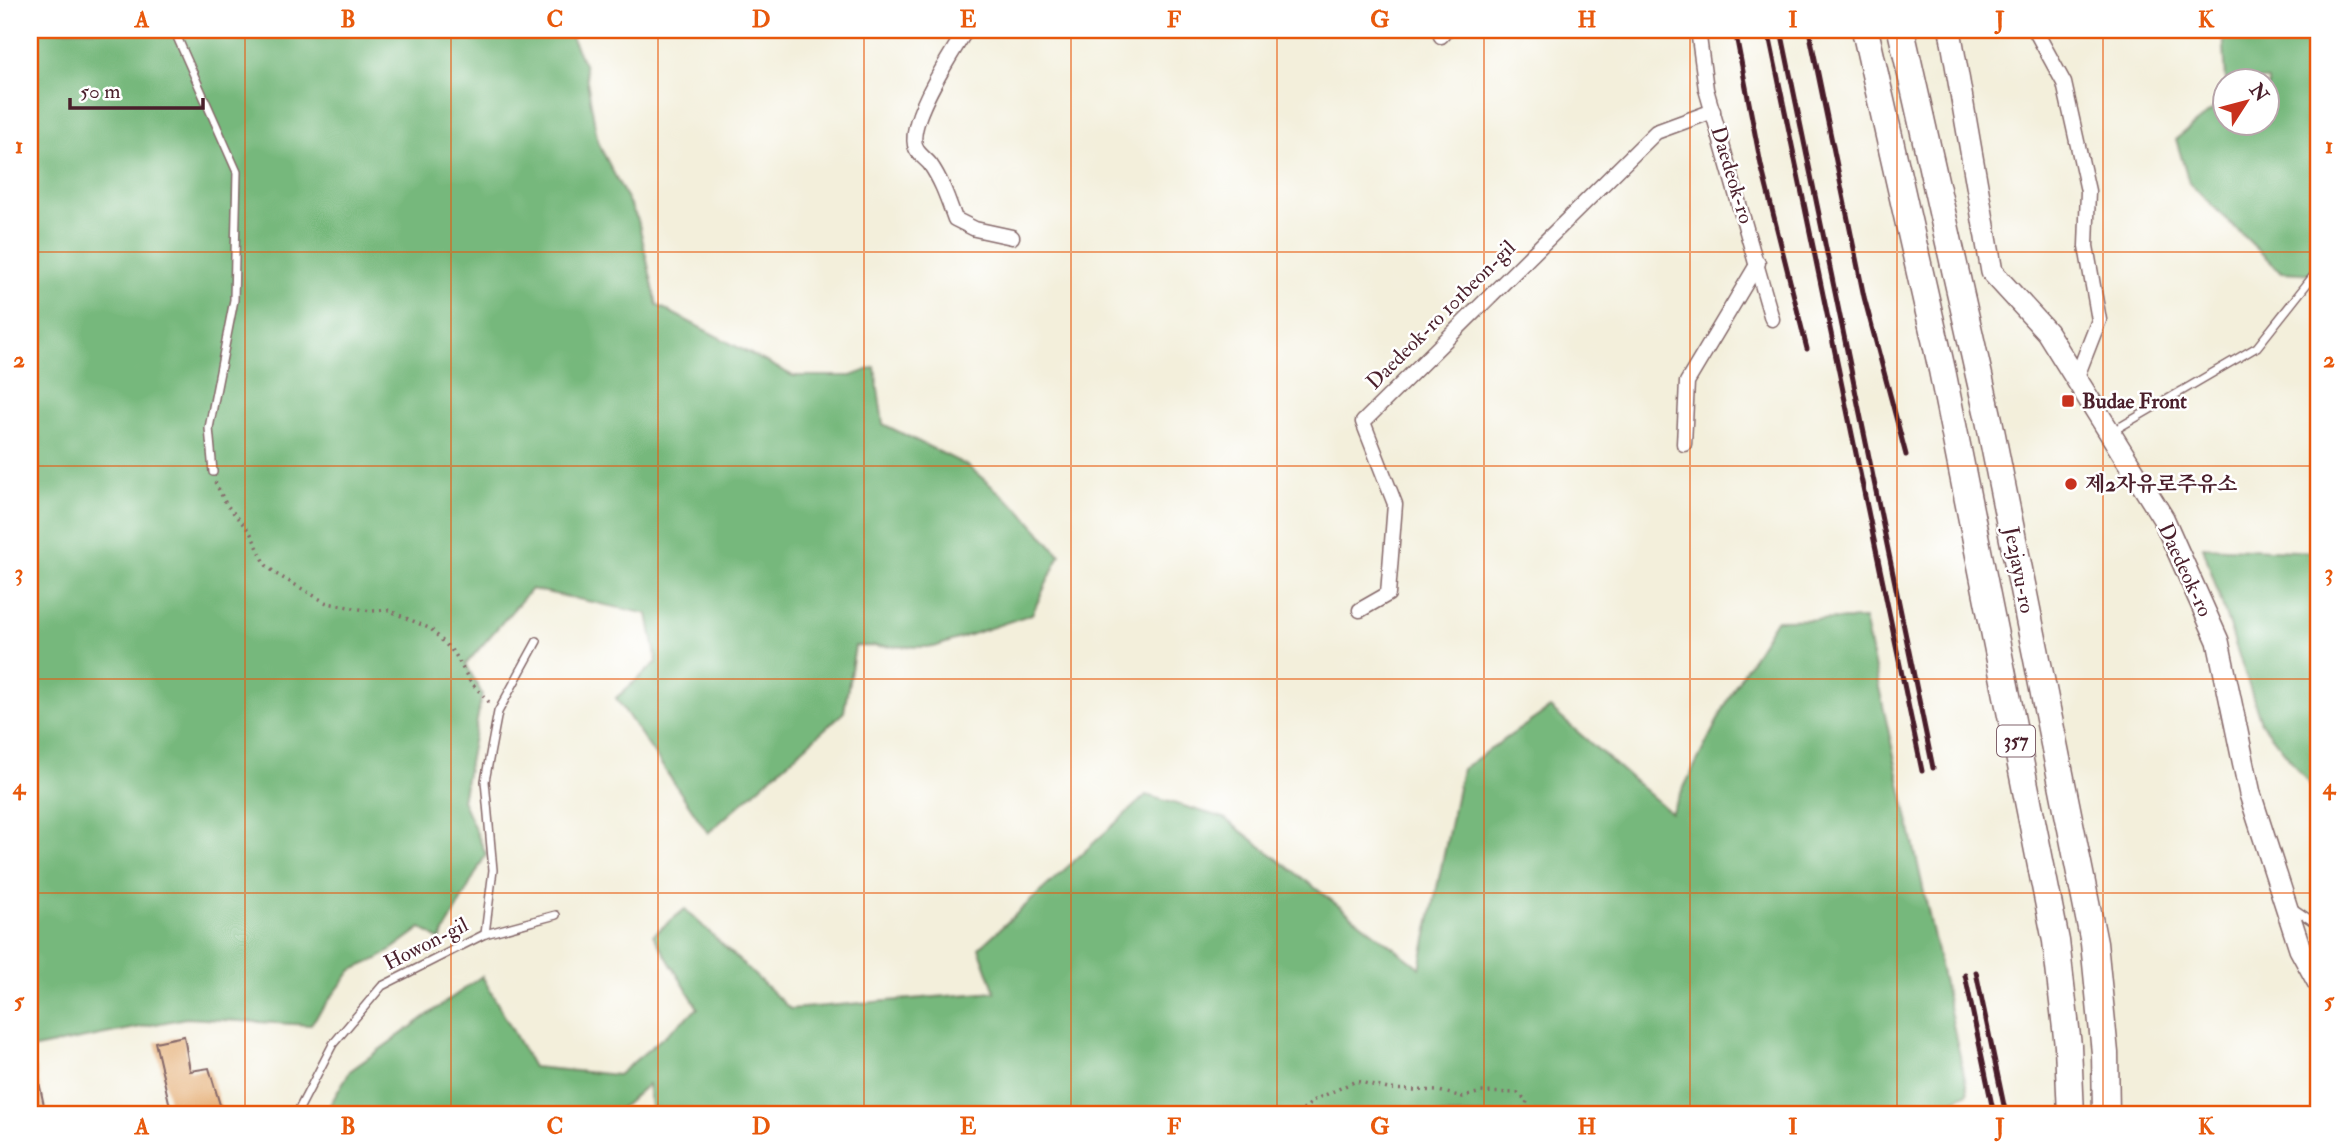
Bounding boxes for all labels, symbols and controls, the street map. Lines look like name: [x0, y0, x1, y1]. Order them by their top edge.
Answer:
text: A: [134, 5, 150, 34]
text: B: [340, 5, 356, 34]
text: C: [547, 5, 563, 34]
text: D: [752, 5, 770, 34]
text: E: [960, 5, 977, 34]
text: F: [1167, 5, 1182, 34]
text: G: [1370, 5, 1390, 34]
text: H: [1578, 5, 1597, 34]
text: I: [1788, 5, 1798, 34]
text: J: [1994, 5, 2005, 35]
text: K: [2198, 5, 2215, 34]
scale bar: [70, 66, 203, 110]
north arrow: [2212, 66, 2282, 136]
text: 50 m: [80, 78, 121, 105]
text: N: [2244, 78, 2274, 107]
street label: Daedeok-ro: [1704, 123, 1760, 227]
text: 1: [15, 131, 23, 160]
text: 1: [2325, 131, 2333, 160]
street label: Daedeok-ro 101beon-gil: [1361, 234, 1522, 395]
text: 2: [13, 345, 25, 374]
text: 2: [2323, 345, 2335, 374]
place label: Budae Front: [2082, 388, 2187, 415]
marker: Budae Front: [2060, 393, 2076, 409]
place label: 제2자유로주유소: [2085, 471, 2238, 498]
marker: 제2자유로주유소: [2063, 476, 2079, 492]
street label: Daedeok-ro: [2152, 519, 2218, 621]
street label: Je2jayu-ro: [1997, 523, 2041, 616]
text: 3: [15, 558, 23, 587]
text: 3: [2325, 558, 2333, 587]
road number: 357: [1997, 726, 2035, 756]
text: 4: [12, 772, 27, 801]
text: 4: [2322, 772, 2337, 801]
street label: Howon-gil: [379, 911, 473, 977]
text: 5: [14, 986, 25, 1015]
text: 5: [2324, 986, 2335, 1015]
text: A: [134, 1112, 150, 1141]
text: B: [340, 1112, 356, 1141]
text: C: [547, 1112, 563, 1141]
text: D: [752, 1112, 770, 1141]
text: E: [960, 1112, 977, 1141]
text: F: [1167, 1112, 1182, 1141]
text: G: [1370, 1112, 1390, 1141]
text: H: [1578, 1112, 1597, 1141]
text: I: [1788, 1112, 1798, 1141]
text: J: [1994, 1112, 2005, 1142]
text: K: [2198, 1112, 2215, 1141]

